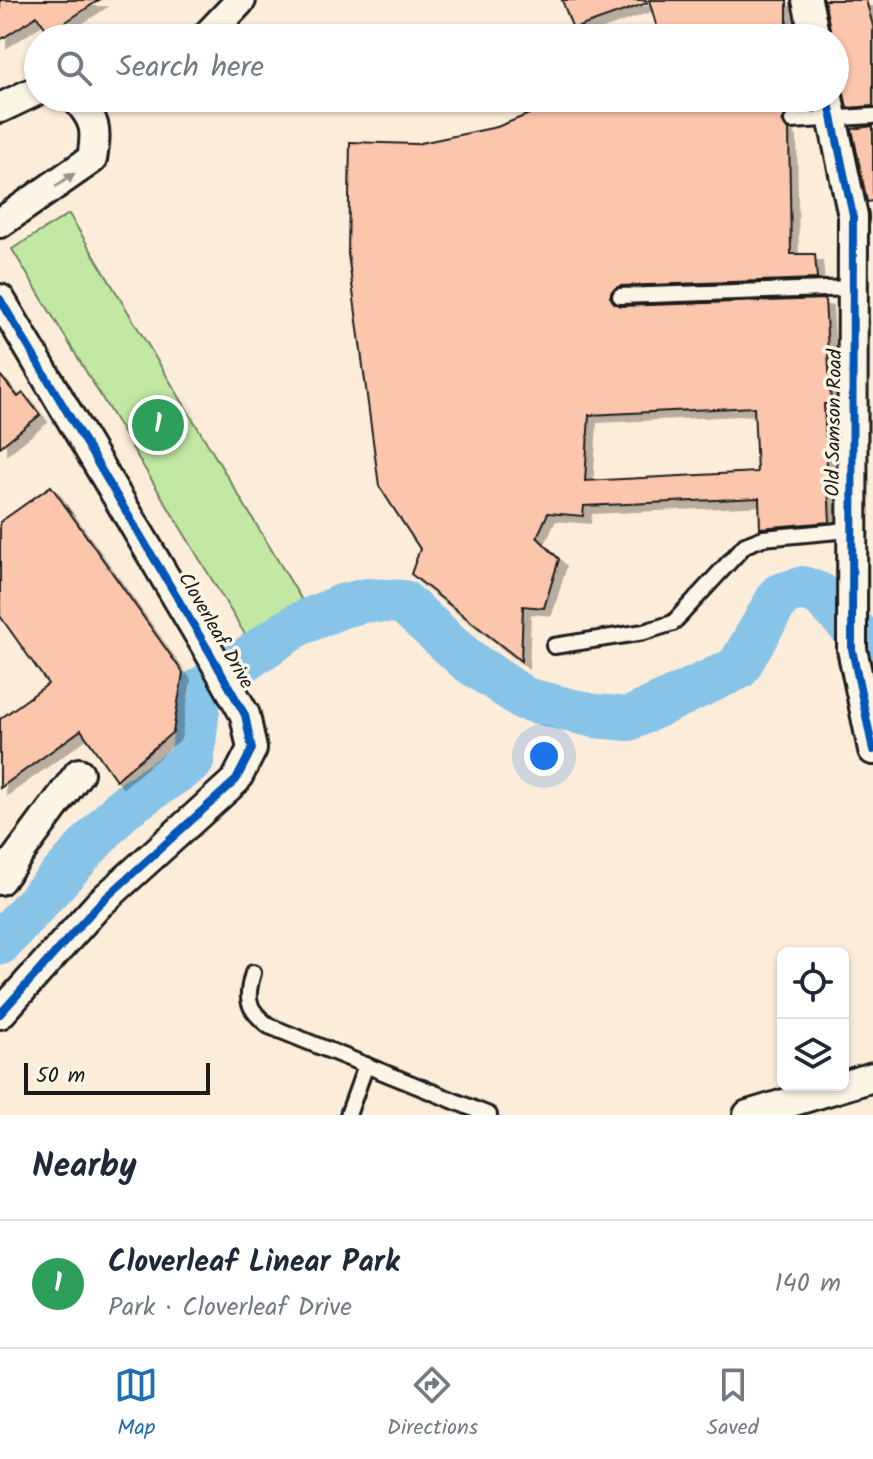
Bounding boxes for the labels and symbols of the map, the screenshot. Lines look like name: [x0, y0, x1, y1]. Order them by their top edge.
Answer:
one-way arrow: [54, 173, 75, 188]
street label: Old Samson Road: [818, 348, 852, 497]
pin: 1: [132, 395, 184, 455]
street label: Cloverleaf Drive: [169, 566, 261, 696]
your location: [524, 736, 564, 776]
scale bar: [24, 1059, 210, 1095]

